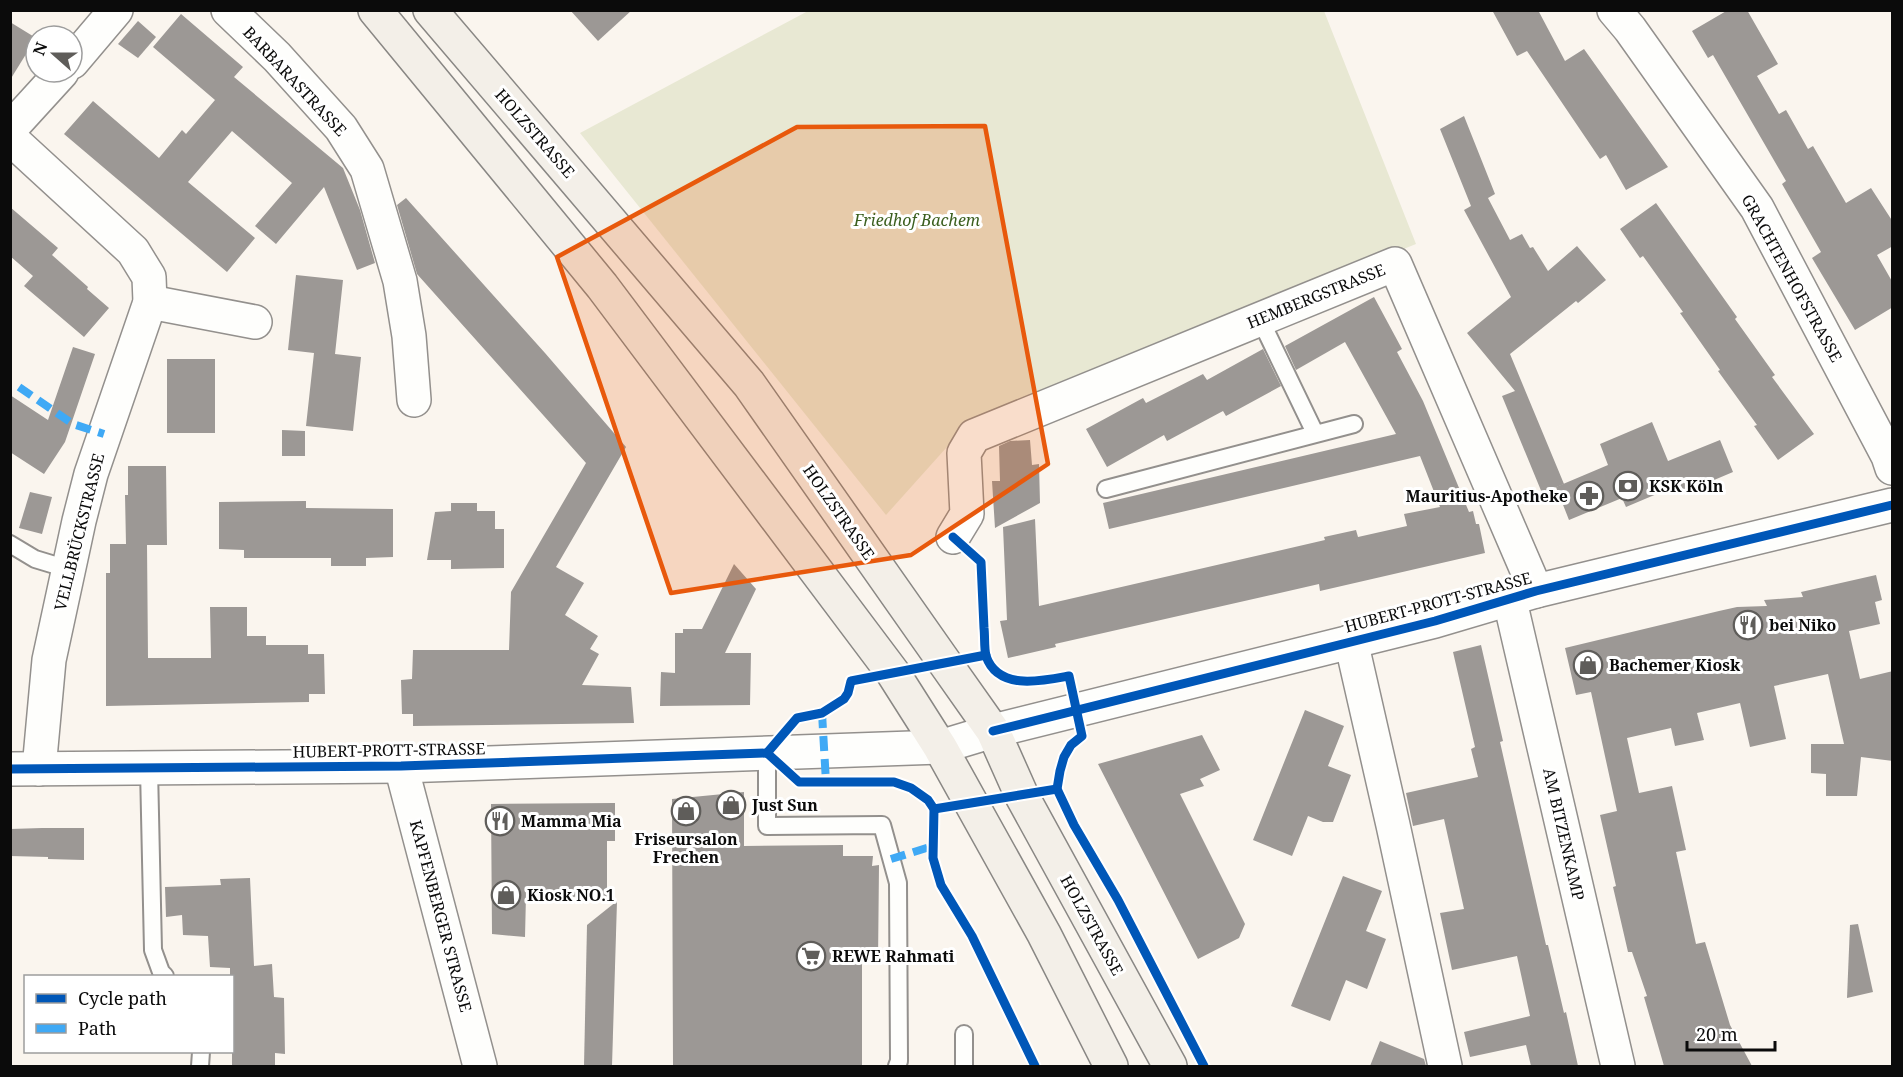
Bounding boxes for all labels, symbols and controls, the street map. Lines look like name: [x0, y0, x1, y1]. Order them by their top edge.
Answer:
street label: BARBARASTRASSE: [238, 21, 352, 141]
north arrow: [24, 24, 84, 84]
text: N: [27, 38, 53, 58]
street label: HOLZSTRASSE: [490, 84, 580, 182]
street label: GRACHTENHOFSTRASSE: [1737, 190, 1847, 366]
park label: Friedhof Bachem: [853, 209, 981, 231]
street label: HEMBERGSTRASSE: [1244, 258, 1388, 334]
street label: VELLBRÜCKSTRASSE: [49, 451, 109, 613]
street label: HOLZSTRASSE: [798, 460, 880, 564]
bank icon: KSK Köln: [1612, 470, 1644, 502]
place label: KSK Köln: [1649, 475, 1724, 497]
pharmacy icon: Mauritius-Apotheke: [1573, 480, 1605, 512]
place label: Mauritius-Apotheke: [1406, 485, 1568, 507]
street label: HUBERT-PROTT-STRASSE: [1342, 566, 1534, 638]
restaurant icon: bei Niko: [1732, 609, 1764, 641]
place label: bei Niko: [1769, 614, 1836, 636]
shop icon: Bachemer Kiosk: [1572, 649, 1604, 681]
place label: Bachemer Kiosk: [1609, 654, 1741, 676]
street label: HUBERT-PROTT-STRASSE: [292, 737, 486, 763]
street label: AM BITZENKAMP: [1538, 766, 1590, 903]
shop icon: Just Sun: [715, 789, 747, 821]
place label: Just Sun: [751, 794, 818, 816]
shop icon: Friseursalon Frechen: [670, 795, 702, 827]
restaurant icon: Mamma Mia: [484, 805, 516, 837]
place label: Mamma Mia: [521, 810, 622, 832]
street label: KAPFENBERGER STRASSE: [405, 818, 477, 1014]
place label: Friseursalon Frechen: [634, 828, 738, 868]
street label: HOLZSTRASSE: [1055, 871, 1129, 979]
shop icon: Kiosk NO.1: [490, 879, 522, 911]
place label: Kiosk NO.1: [527, 884, 615, 906]
supermarket icon: REWE Rahmati: [795, 940, 827, 972]
place label: REWE Rahmati: [832, 945, 955, 967]
legend: [24, 975, 234, 1053]
text: Cycle path: [78, 986, 167, 1010]
scale bar: [1687, 1014, 1776, 1052]
text: Path: [78, 1016, 117, 1040]
text: 20 m: [1696, 1022, 1738, 1046]

